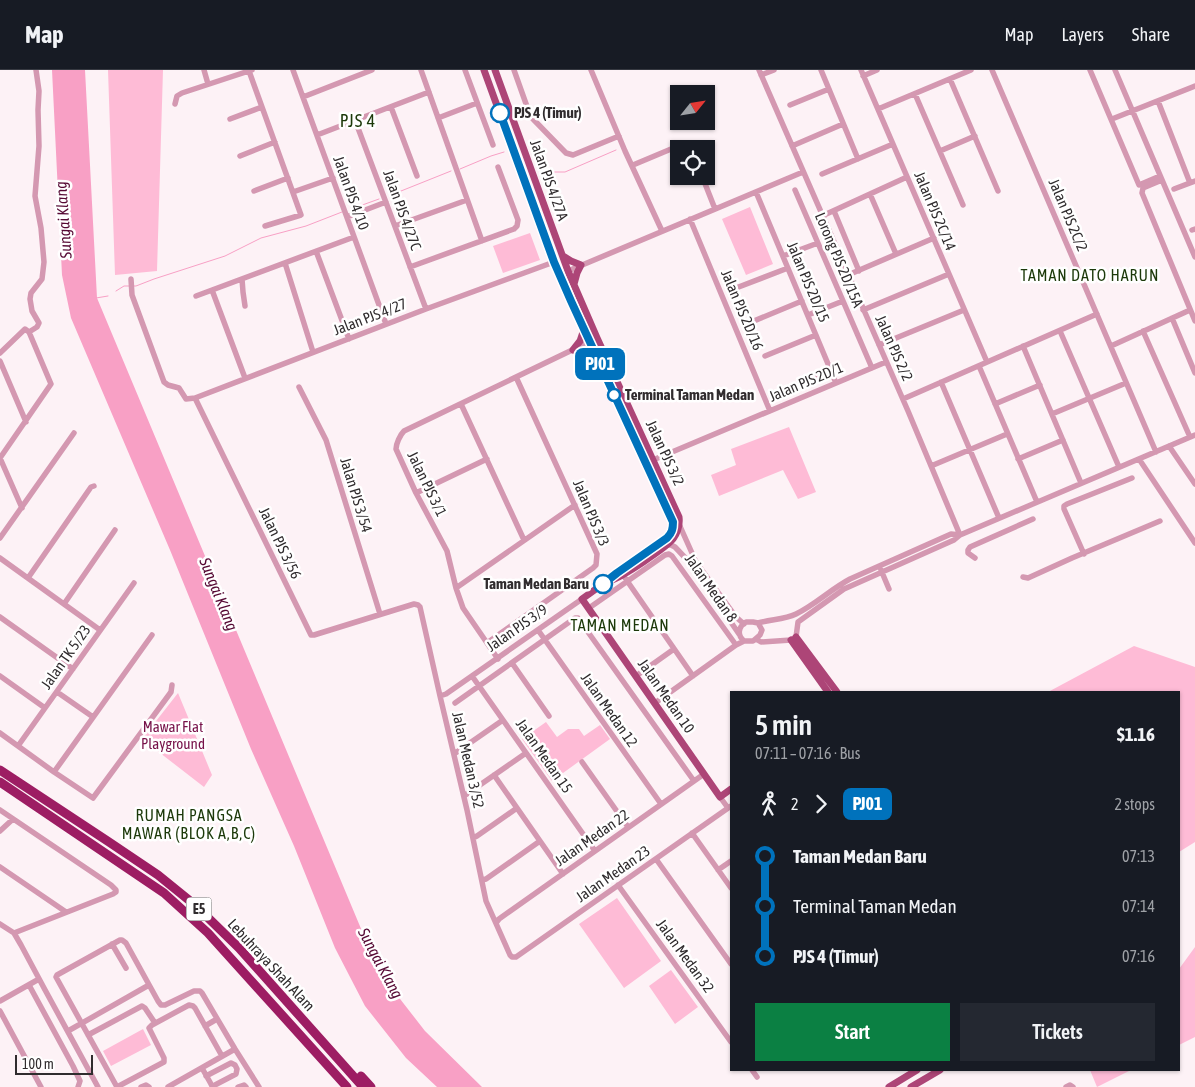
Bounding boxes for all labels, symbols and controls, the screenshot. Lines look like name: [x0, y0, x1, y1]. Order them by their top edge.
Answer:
text: Map: [25, 21, 64, 48]
text: Map: [1004, 24, 1033, 45]
text: Layers: [1061, 24, 1104, 45]
text: Share: [1132, 24, 1170, 45]
north arrow: [670, 85, 715, 130]
map controls: [670, 85, 715, 185]
marker: PJS 4 (Timur): [490, 103, 510, 123]
place label: PJS 4 (Timur): [514, 104, 582, 121]
district label: PJS 4: [340, 110, 376, 131]
street label: Jalan PJS 4/27A: [527, 137, 572, 223]
button: locate: [670, 140, 715, 185]
street label: Jalan PJS 4/10: [330, 154, 373, 232]
street label: Jalan PJS 4/27C: [380, 167, 425, 253]
street label: Jalan PJS 2C/14: [911, 169, 960, 253]
street label: Jalan PJS 2C/2: [1046, 176, 1091, 254]
water label: Sungai Klang: [51, 181, 76, 260]
street label: Lorong PJS 2D/15A: [812, 210, 867, 310]
street label: Jalan PJS 2D/15: [784, 239, 833, 325]
district label: TAMAN DATO HARUN: [1021, 266, 1159, 284]
street label: Jalan PJS 2D/16: [718, 267, 767, 353]
street label: Jalan PJS 4/27: [331, 295, 409, 338]
street label: Jalan PJS 2/2: [872, 312, 917, 383]
line badge: PJ01: [565, 348, 635, 380]
text: PJ01: [585, 353, 615, 374]
street label: Jalan PJS 2D/1: [766, 358, 845, 405]
place label: Terminal Taman Medan: [625, 386, 754, 403]
marker: Terminal Taman Medan: [607, 388, 621, 402]
street label: Jalan PJS 3/2: [643, 417, 688, 488]
street label: Jalan PJS 3/1: [404, 448, 451, 519]
street label: Jalan PJS 3/54: [337, 455, 376, 534]
street label: Jalan PJS 3/3: [570, 477, 613, 549]
street label: Jalan PJS 3/56: [256, 504, 305, 581]
street label: Jalan Medan 8: [682, 550, 741, 625]
water label: Sungai Klang: [195, 554, 242, 634]
marker: Taman Medan Baru: [593, 574, 613, 594]
place label: Taman Medan Baru: [483, 575, 589, 592]
street label: Jalan PJS 3/9: [483, 600, 550, 655]
district label: TAMAN MEDAN: [570, 616, 670, 634]
street label: Jalan TK 5/23: [37, 621, 94, 692]
street label: Jalan Medan 10: [635, 655, 698, 736]
street label: Jalan Medan 12: [578, 669, 641, 750]
text: 5 min: [755, 709, 812, 741]
street label: Jalan Medan 3/52: [449, 710, 488, 810]
street label: Jalan Medan 15: [513, 715, 576, 796]
park label: Mawar Flat Playground: [141, 718, 205, 752]
text: $1.16: [1117, 723, 1155, 745]
text: 07:11 – 07:16 · Bus: [755, 744, 860, 762]
icon: walk: [755, 790, 783, 818]
icon: forward: [807, 790, 835, 818]
text: PJ01: [853, 793, 882, 814]
text: 2: [791, 795, 799, 813]
text: 2 stops: [1114, 795, 1155, 813]
district label: RUMAH PANGSA MAWAR (BLOK A,B,C): [122, 806, 256, 843]
street label: Jalan Medan 22: [551, 806, 632, 869]
street label: Jalan Medan 23: [572, 842, 653, 905]
text: Taman Medan Baru: [793, 845, 927, 867]
text: 07:13: [1122, 847, 1155, 865]
text: Terminal Taman Medan: [793, 895, 957, 917]
text: 07:14: [1122, 897, 1155, 915]
road number: E5: [186, 898, 212, 921]
street label: Lebuhraya Shah Alam: [224, 915, 318, 1014]
street label: Jalan Medan 32: [653, 916, 718, 996]
water label: Sungai Klang: [354, 924, 407, 1002]
text: PJS 4 (Timur): [793, 945, 879, 967]
text: 07:16: [1122, 947, 1155, 965]
button: Start: [755, 1003, 950, 1061]
button: Tickets: [960, 1003, 1155, 1061]
scale bar: [15, 1052, 92, 1075]
text: 100 m: [22, 1056, 54, 1072]

